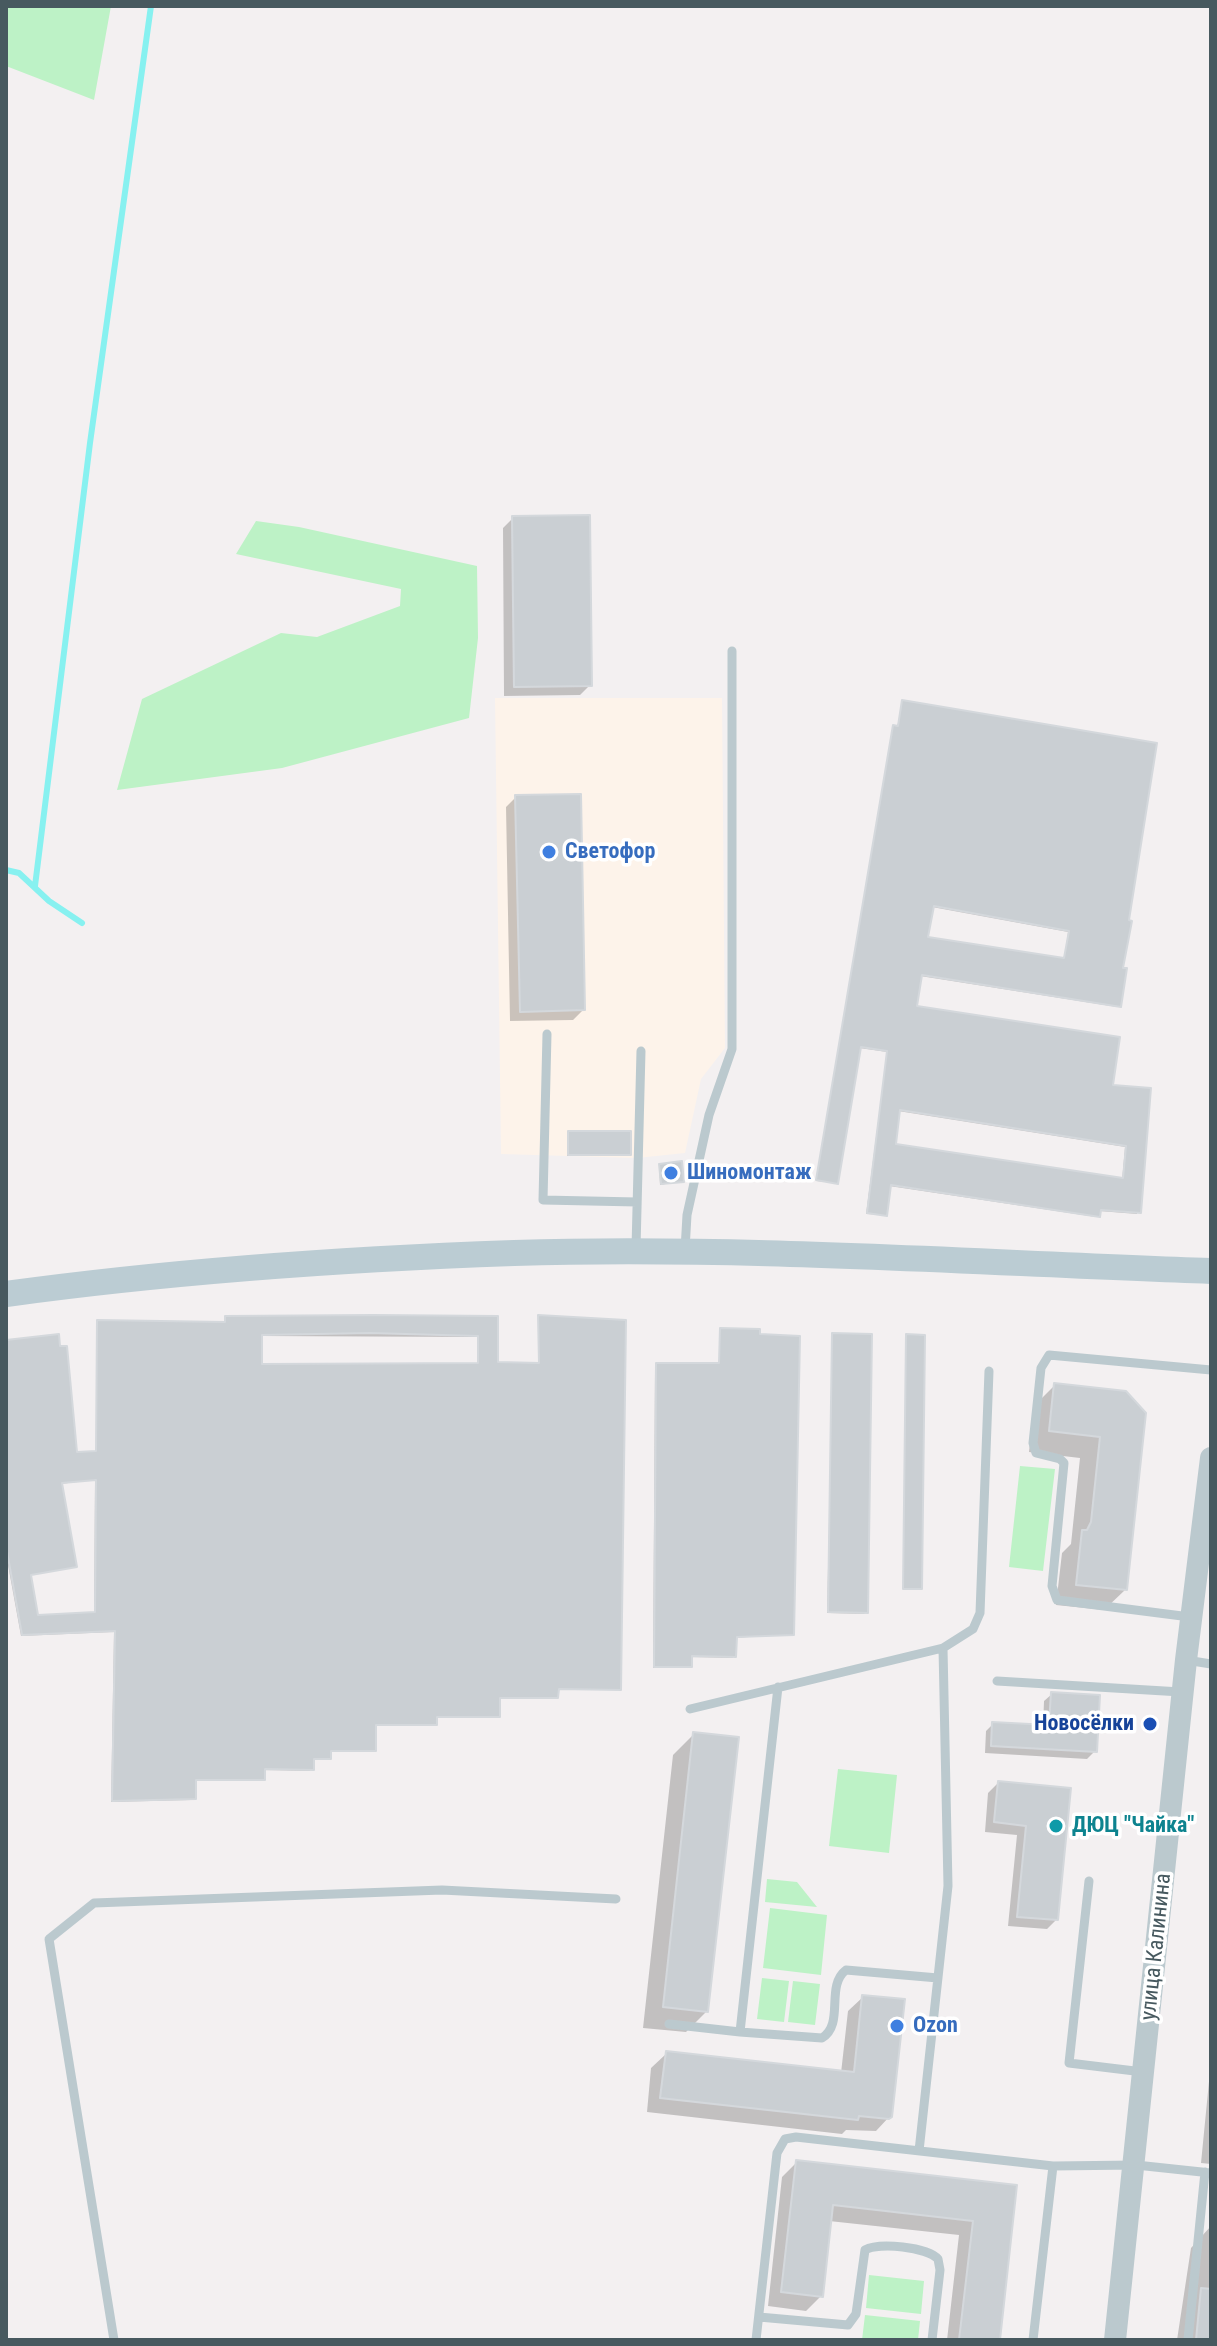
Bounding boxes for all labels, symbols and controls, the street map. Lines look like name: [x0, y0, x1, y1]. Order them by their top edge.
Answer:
place label: Светофор: [565, 839, 655, 865]
marker: Светофор: [540, 843, 558, 861]
place label: Шиномонтаж: [687, 1160, 811, 1186]
marker: Шиномонтаж: [662, 1164, 680, 1182]
place label: Новосёлки: [1034, 1711, 1134, 1737]
marker: Новосёлки: [1141, 1715, 1159, 1733]
place label: ДЮЦ "Чайка": [1072, 1813, 1194, 1839]
marker: ДЮЦ "Чайка": [1047, 1817, 1065, 1835]
street label: улица Калинина: [1136, 1872, 1178, 2022]
place label: Ozon: [913, 2013, 958, 2039]
marker: Ozon: [888, 2017, 906, 2035]

